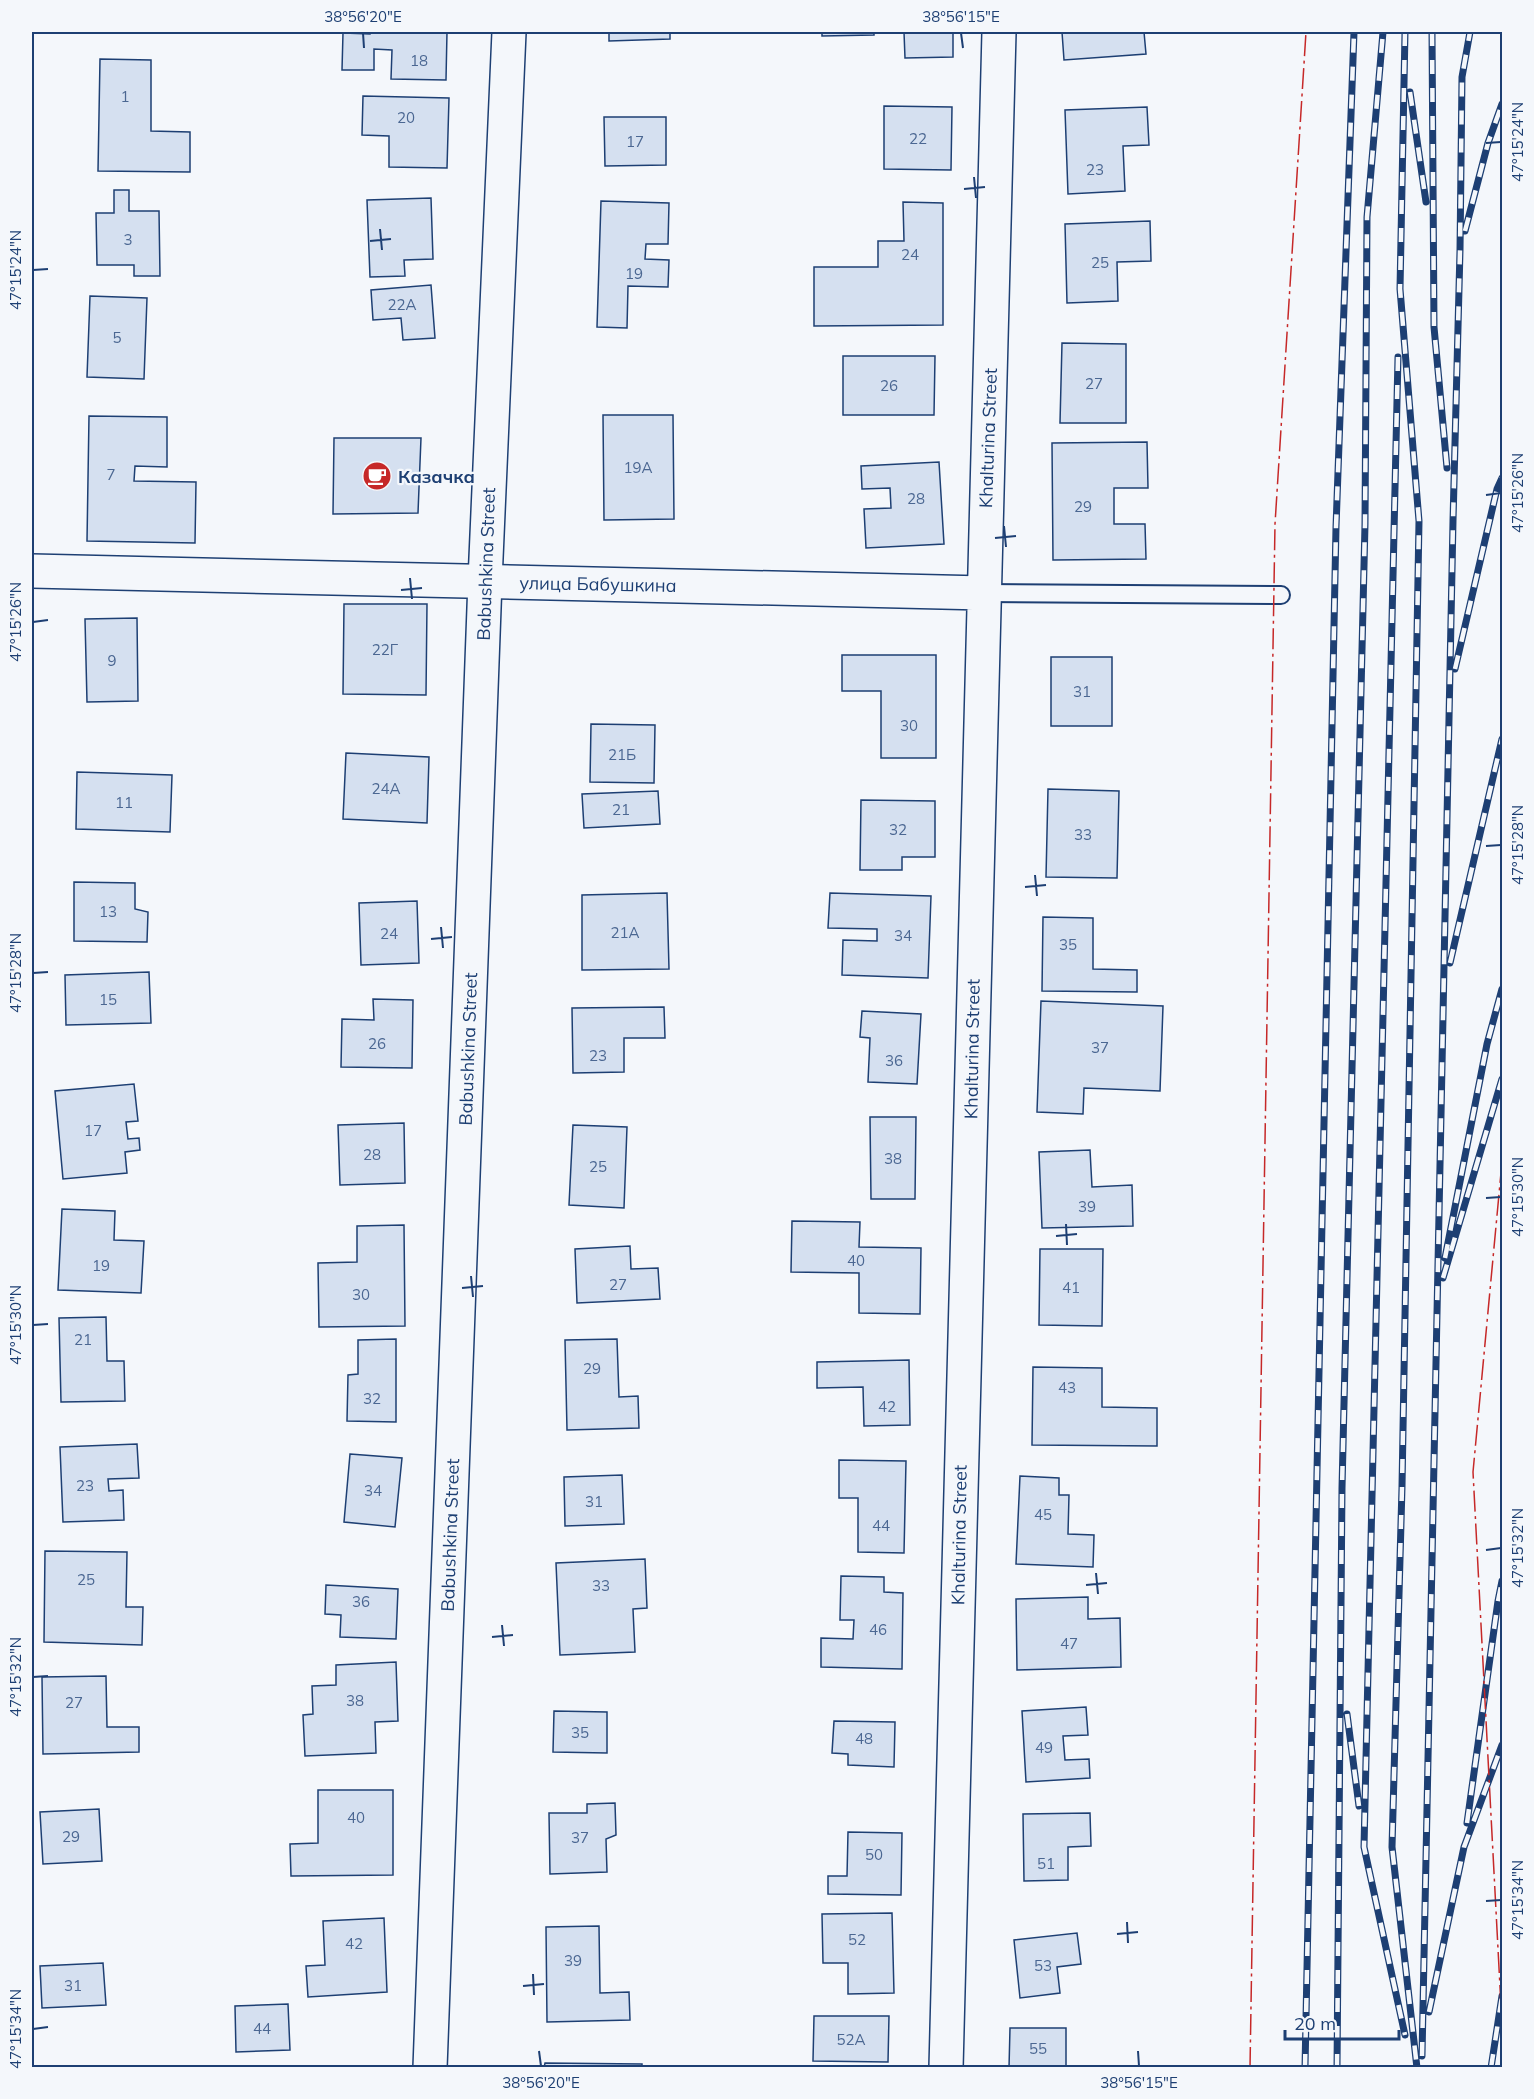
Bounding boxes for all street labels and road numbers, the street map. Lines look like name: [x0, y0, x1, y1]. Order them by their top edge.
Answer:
street label: Khalturina Street: [974, 367, 1002, 509]
street label: Babushkina Street: [472, 487, 500, 641]
street label: улица Бабушкина: [519, 571, 677, 597]
street label: Babushkina Street: [454, 972, 482, 1126]
street label: Khalturina Street: [959, 979, 985, 1119]
street label: Babushkina Street: [436, 1458, 464, 1612]
street label: Khalturina Street: [946, 1465, 972, 1605]

